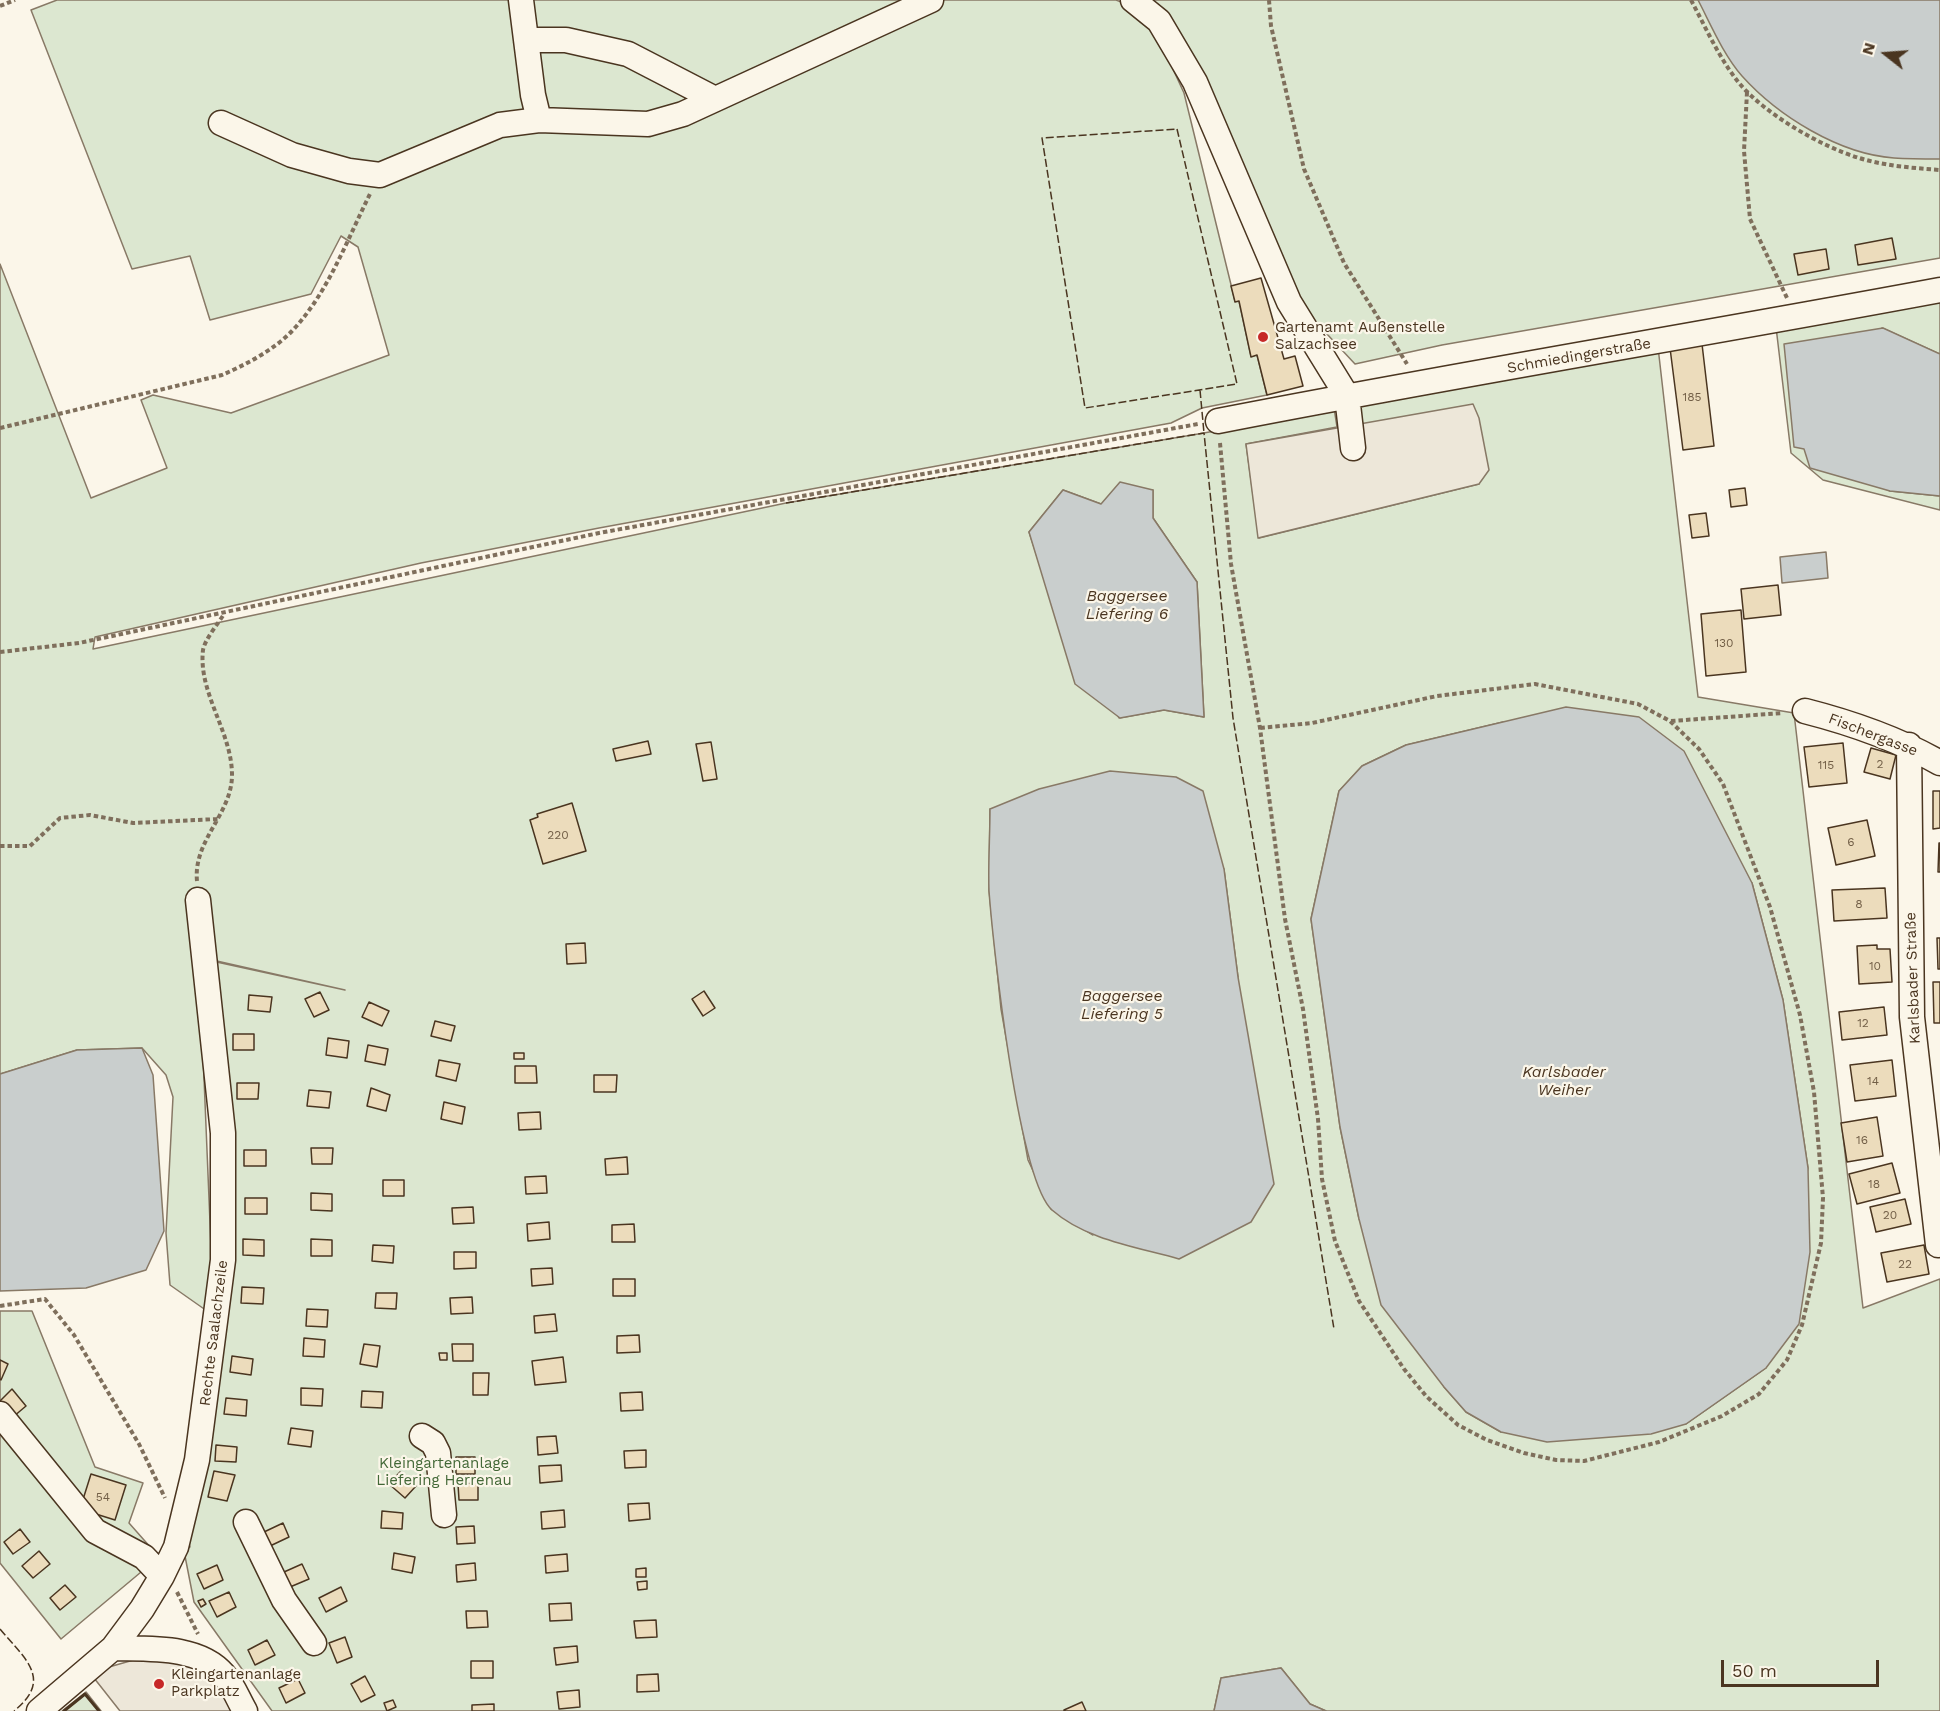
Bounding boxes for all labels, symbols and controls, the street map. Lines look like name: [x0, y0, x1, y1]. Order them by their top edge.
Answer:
north arrow: [1856, 24, 1916, 84]
text: N: [1857, 40, 1879, 57]
place label: Gartenamt Außenstelle Salzachsee: [1275, 319, 1445, 354]
marker: Gartenamt Außenstelle Salzachsee: [1256, 330, 1270, 344]
street label: Schmiedingerstraße: [1506, 334, 1652, 378]
house number: 185: [1682, 390, 1702, 404]
water label: Baggersee Liefering 6: [1086, 586, 1168, 624]
house number: 130: [1714, 636, 1734, 650]
street label: Fischergasse: [1826, 710, 1920, 760]
house number: 2: [1877, 757, 1883, 771]
house number: 115: [1818, 758, 1834, 772]
house number: 220: [547, 828, 569, 842]
house number: 6: [1847, 835, 1855, 849]
house number: 8: [1855, 897, 1863, 911]
street label: Karlsbader Straße: [1902, 912, 1924, 1044]
house number: 10: [1869, 959, 1881, 973]
water label: Baggersee Liefering 5: [1081, 986, 1163, 1024]
house number: 12: [1857, 1016, 1869, 1030]
water label: Karlsbader Weiher: [1522, 1062, 1606, 1100]
house number: 14: [1867, 1074, 1879, 1088]
house number: 16: [1856, 1133, 1868, 1147]
house number: 18: [1868, 1177, 1880, 1191]
house number: 20: [1883, 1208, 1897, 1222]
house number: 22: [1898, 1257, 1912, 1271]
street label: Rechte Saalachzeile: [196, 1259, 232, 1407]
park label: Kleingartenanlage Liefering Herrenau: [376, 1455, 512, 1490]
house number: 54: [96, 1490, 110, 1504]
scale bar: [1724, 1648, 1882, 1686]
text: 50 m: [1732, 1660, 1777, 1681]
place label: Kleingartenanlage Parkplatz: [171, 1666, 301, 1701]
marker: Kleingartenanlage Parkplatz: [152, 1677, 166, 1691]

